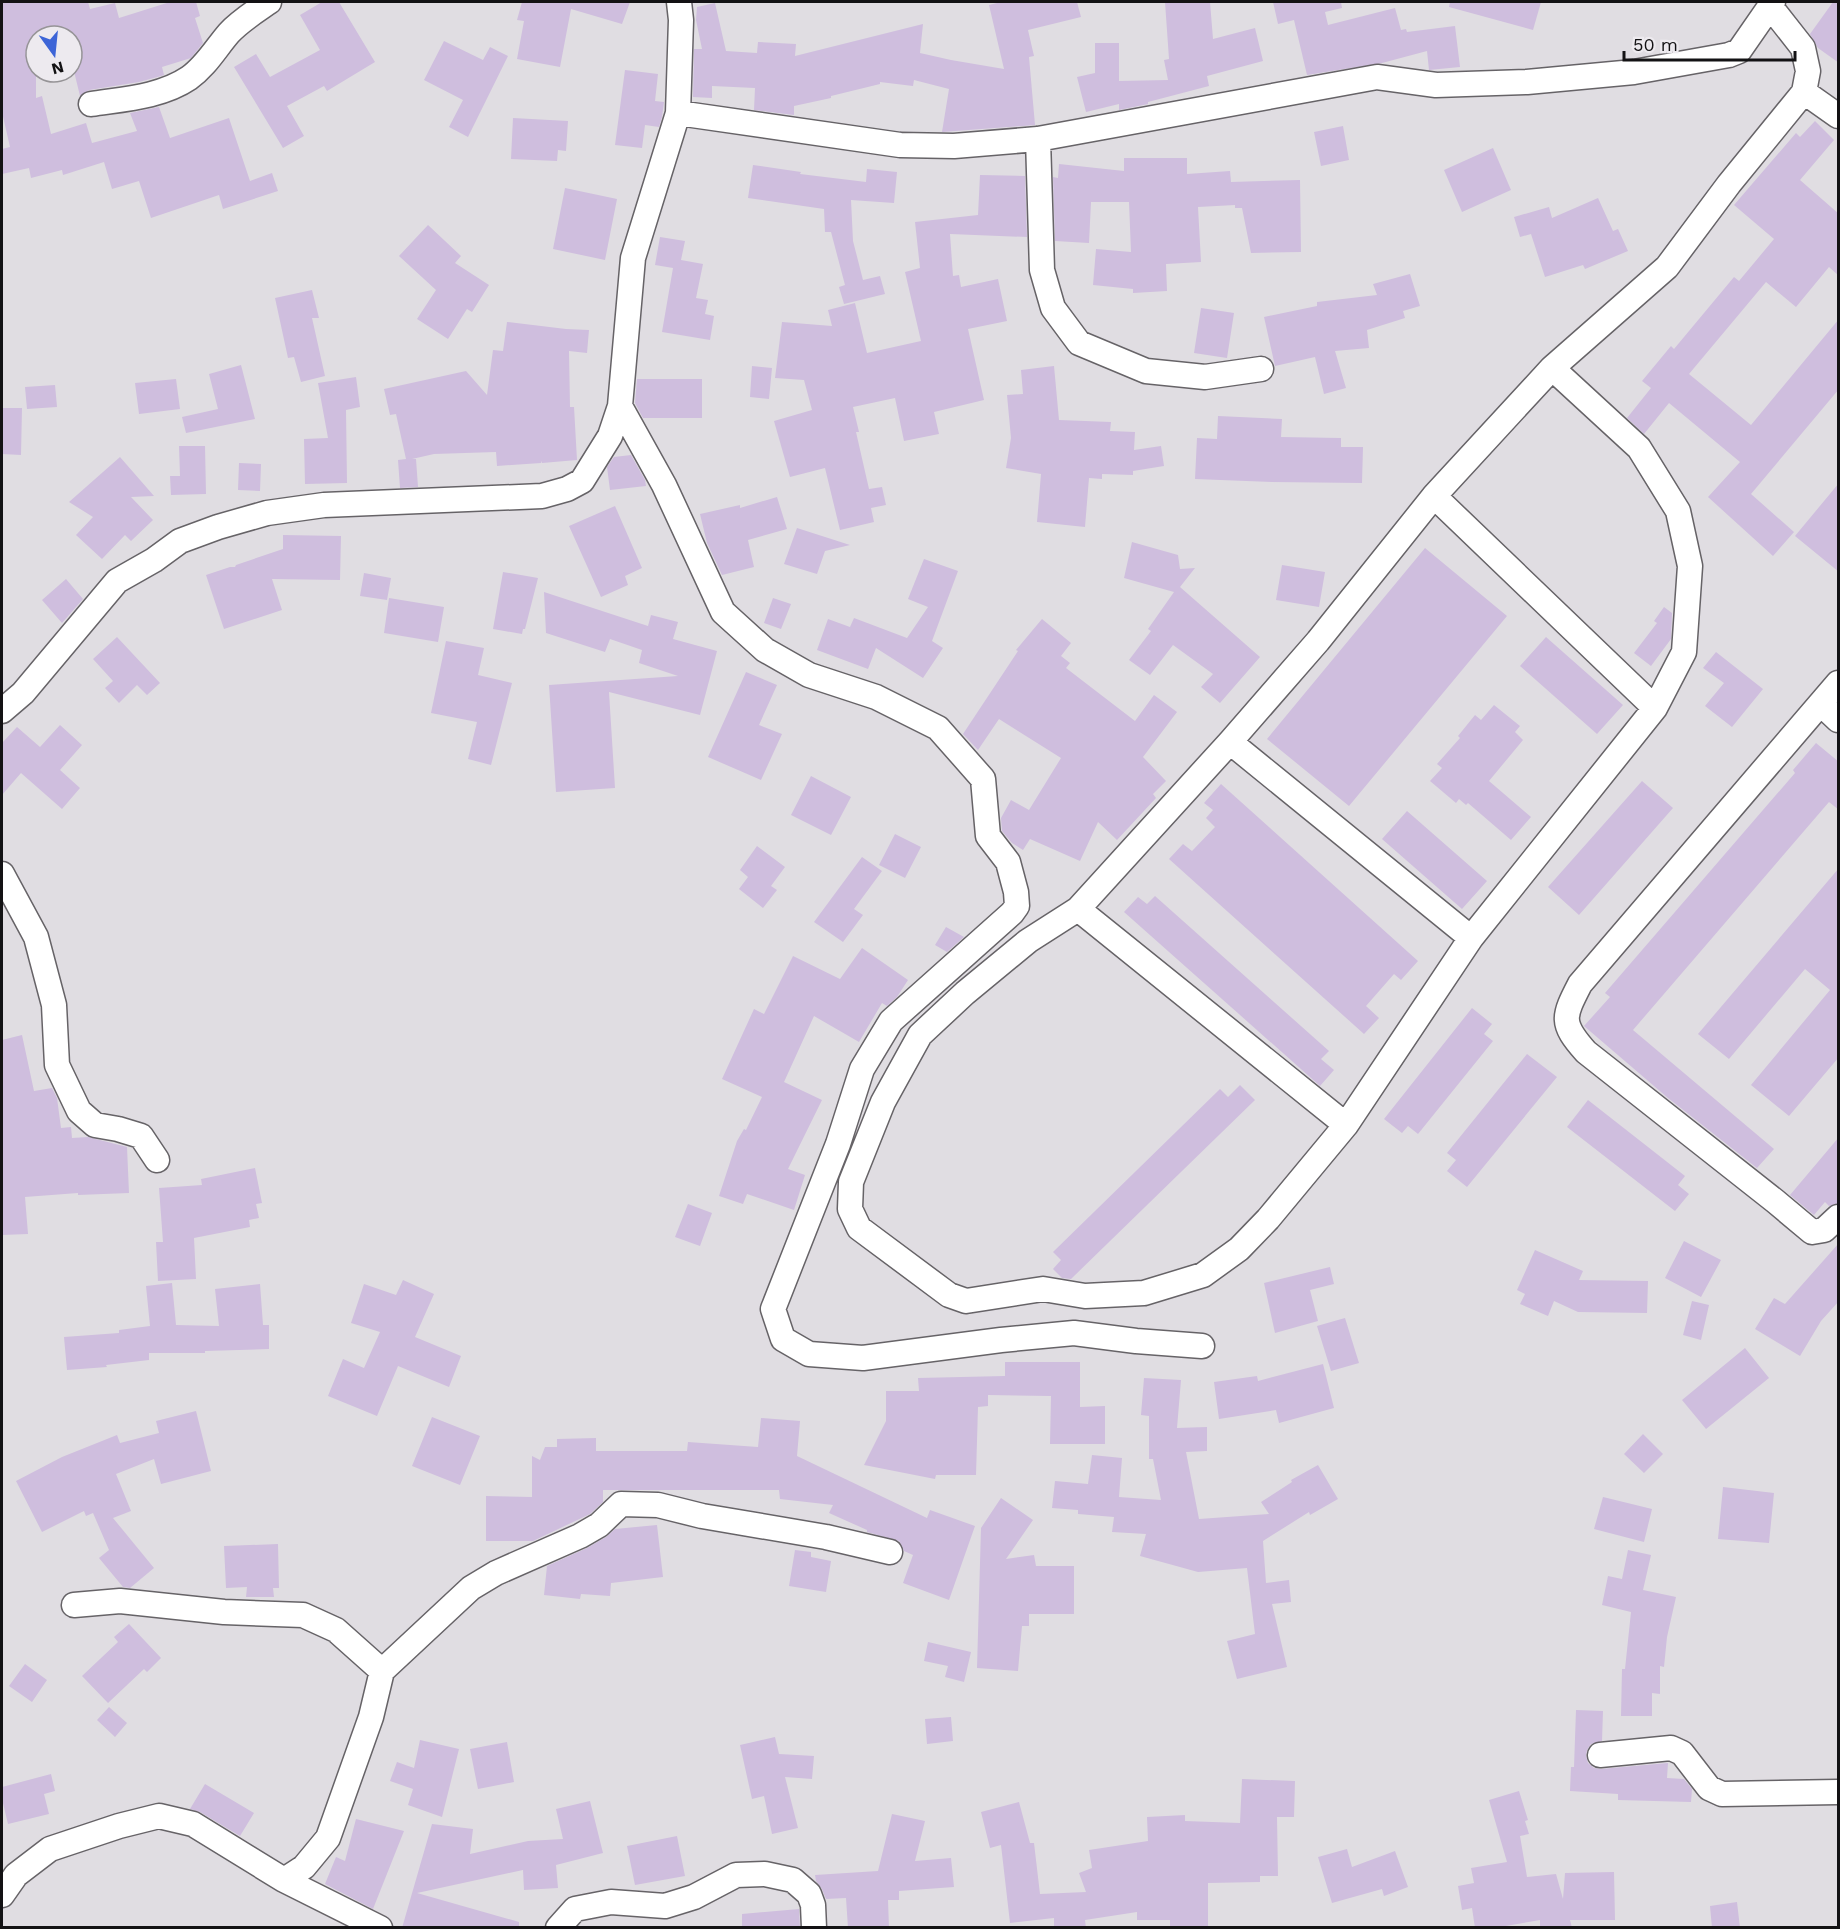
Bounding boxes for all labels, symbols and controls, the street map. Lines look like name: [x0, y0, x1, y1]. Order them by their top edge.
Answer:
north arrow: [24, 24, 84, 84]
scale bar: [1624, 24, 1795, 62]
text: 50 m: [1633, 34, 1678, 55]
text: N: [50, 57, 66, 79]

